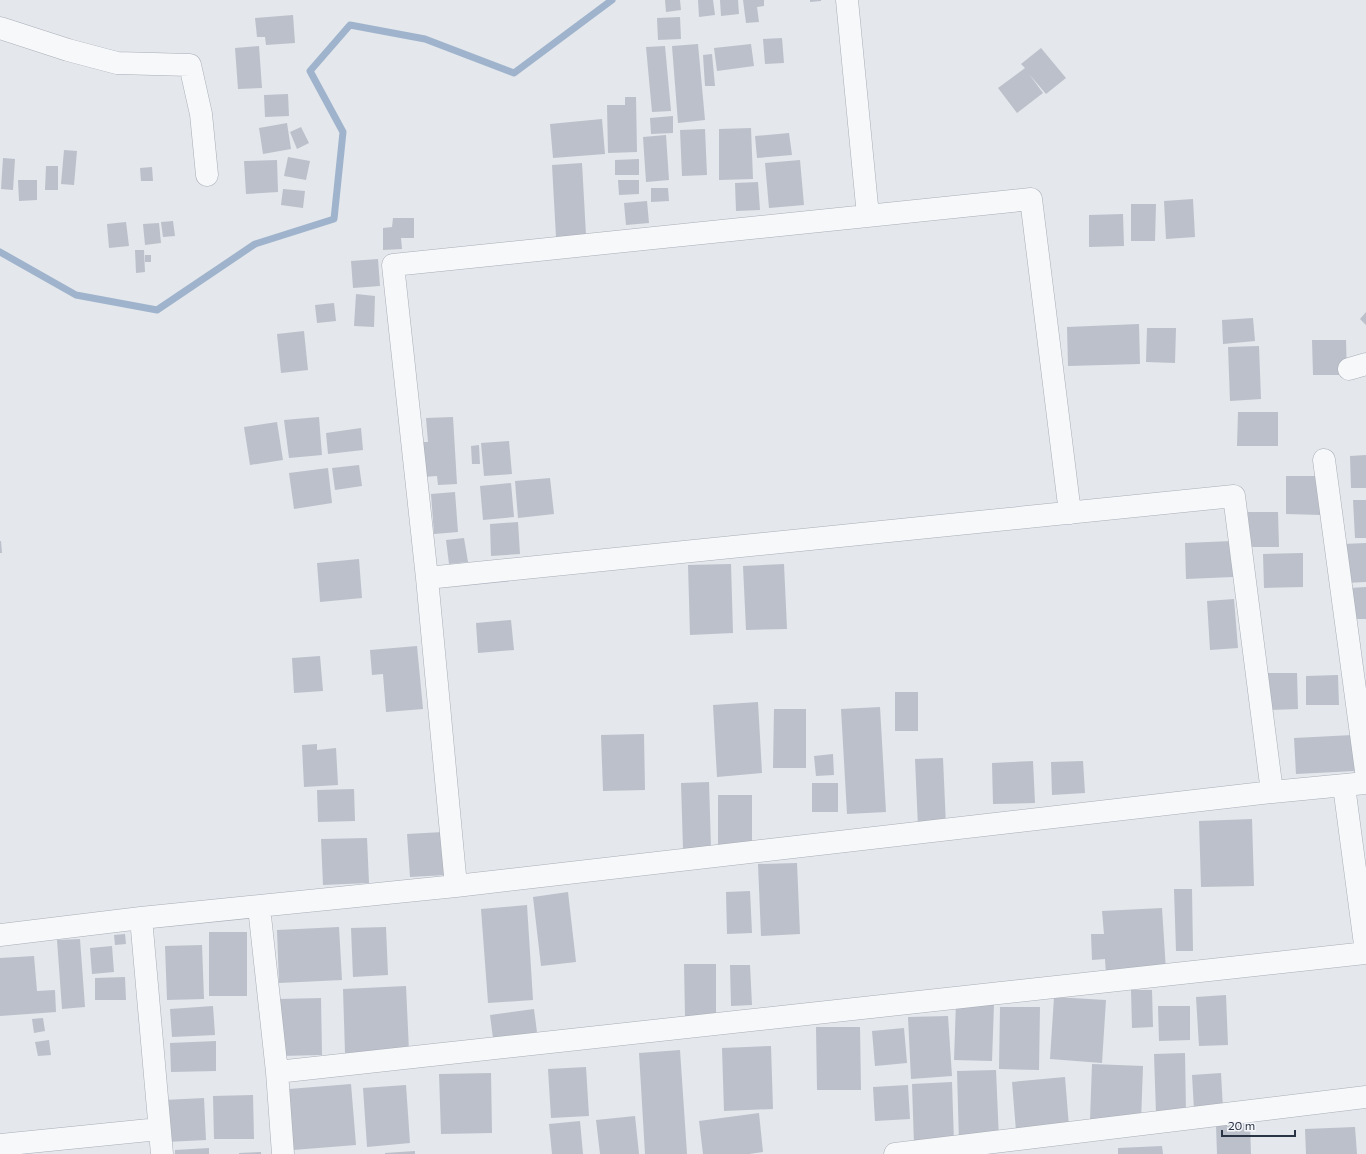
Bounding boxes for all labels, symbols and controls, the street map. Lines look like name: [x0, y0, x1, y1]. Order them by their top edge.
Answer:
scale bar: [1222, 1112, 1295, 1138]
text: 20 m: [1228, 1118, 1255, 1132]

